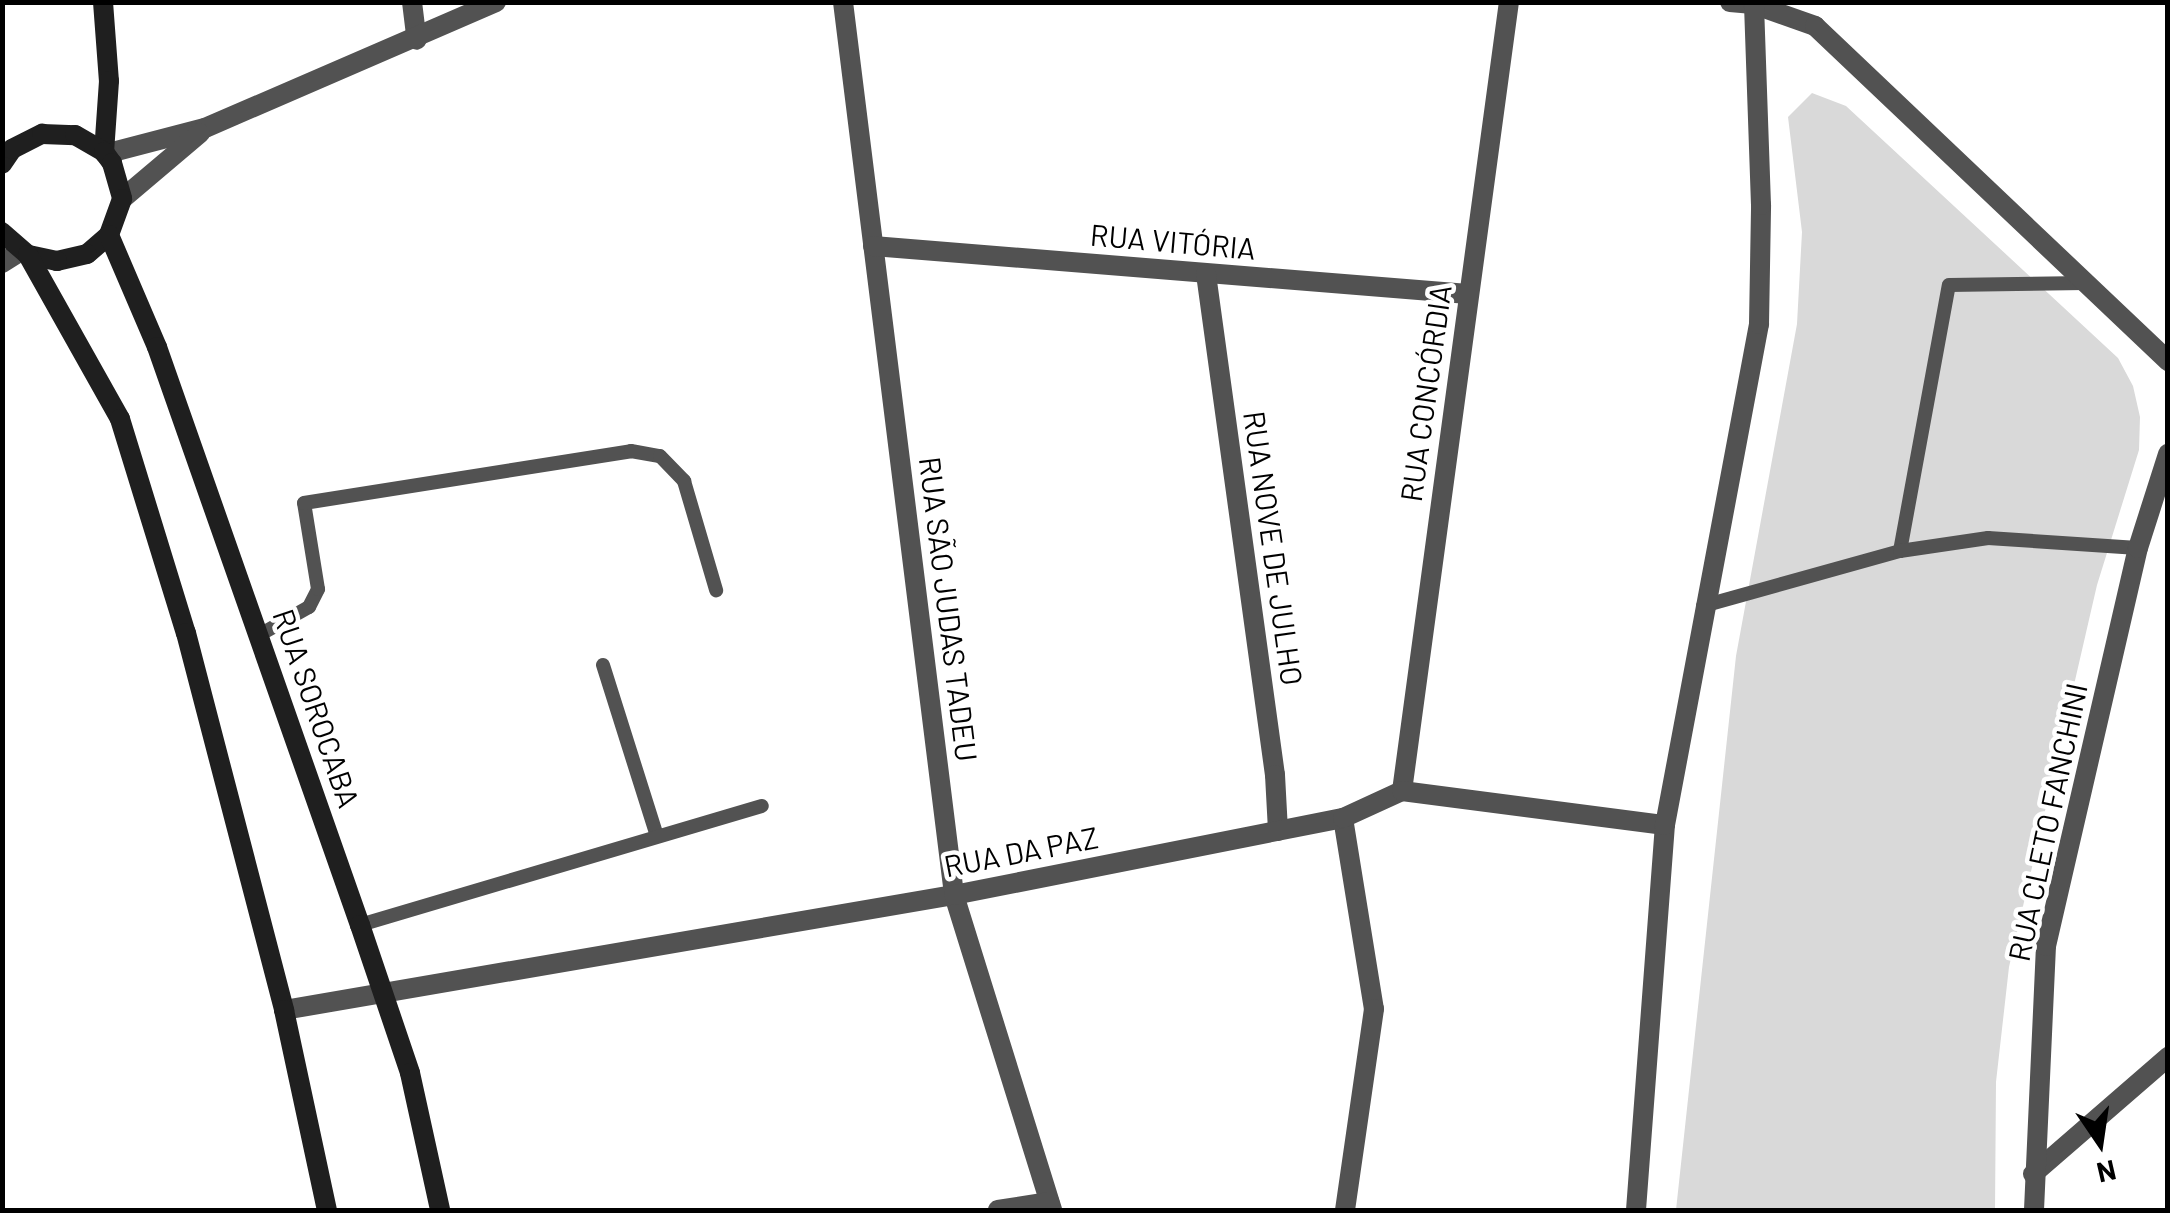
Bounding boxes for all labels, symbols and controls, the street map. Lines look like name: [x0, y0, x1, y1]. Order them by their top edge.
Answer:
street label: RUA VITÓRIA: [1089, 216, 1257, 266]
street label: RUA CONCÓRDIA: [1392, 282, 1458, 504]
street label: RUA NOVE DE JULHO: [1237, 409, 1311, 687]
street label: RUA SÃO JUDAS TADEU: [912, 455, 986, 763]
street label: RUA SOROCABA: [266, 604, 368, 812]
street label: RUA CLETO FANCHINI: [2000, 680, 2094, 964]
street label: RUA DA PAZ: [941, 818, 1101, 884]
north arrow: [2050, 1093, 2150, 1193]
text: N: [2094, 1154, 2120, 1191]

